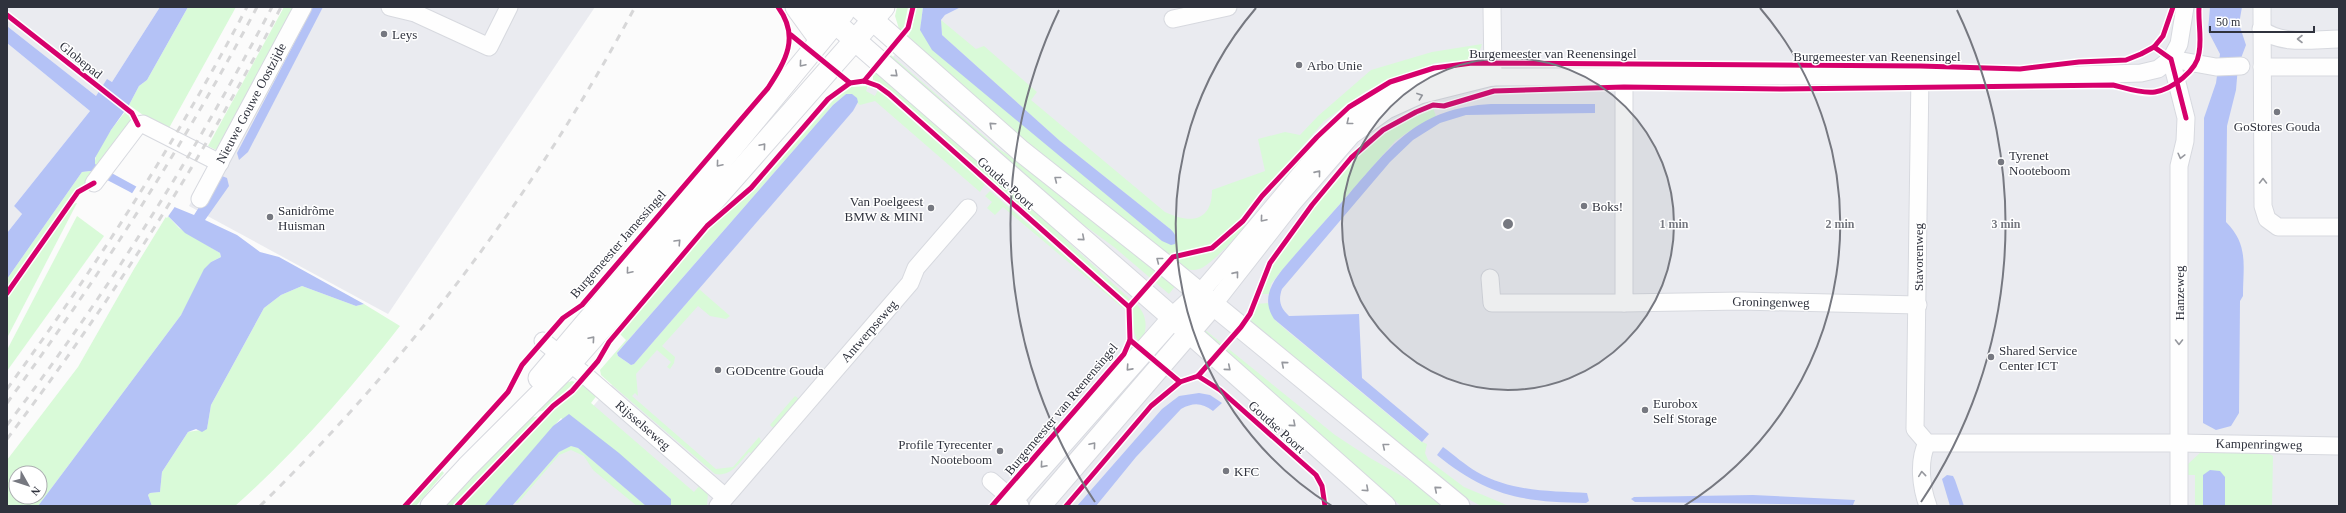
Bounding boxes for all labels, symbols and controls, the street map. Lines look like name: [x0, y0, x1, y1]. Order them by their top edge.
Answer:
scale bar: [2210, 8, 2314, 34]
text: 50 m: [2216, 15, 2241, 29]
place label: Leys: [392, 27, 417, 42]
marker: Leys: [379, 29, 389, 39]
one-way arrow: [2297, 35, 2303, 43]
street label: Globepad: [57, 38, 106, 82]
street label: Nieuwe Gouwe Oostzijde: [213, 40, 289, 166]
street label: Burgemeester van Reenensingel: [1469, 46, 1637, 61]
street label: Burgemeester van Reenensingel: [1793, 49, 1961, 64]
place label: Arbo Unie: [1307, 58, 1362, 73]
one-way arrow: [799, 59, 806, 66]
marker: Arbo Unie: [1294, 60, 1304, 70]
one-way arrow: [890, 69, 898, 76]
one-way arrow: [1416, 92, 1423, 100]
marker: GoStores Gouda: [2272, 107, 2282, 117]
one-way arrow: [1346, 117, 1354, 124]
place label: GoStores Gouda: [2234, 119, 2320, 134]
one-way arrow: [989, 122, 997, 130]
one-way arrow: [758, 144, 765, 151]
place label: Tyrenet Nooteboom: [2009, 148, 2070, 178]
one-way arrow: [2178, 153, 2186, 159]
street label: Goudse Poort: [975, 154, 1038, 213]
marker: Tyrenet Nooteboom: [1996, 157, 2006, 167]
one-way arrow: [717, 159, 724, 166]
one-way arrow: [1313, 170, 1320, 177]
one-way arrow: [1055, 177, 1062, 184]
one-way arrow: [2259, 178, 2267, 184]
street label: Burgemeester Jamessingel: [567, 187, 669, 301]
place label: Van Poelgeest BMW & MINI: [845, 194, 923, 224]
place label: Boks!: [1592, 199, 1623, 214]
marker: Boks!: [1579, 201, 1589, 211]
place label: Sanidrõme Huisman: [278, 203, 335, 233]
marker: Van Poelgeest BMW & MINI: [926, 203, 936, 213]
marker: Sanidrõme Huisman: [265, 212, 275, 222]
one-way arrow: [1260, 214, 1267, 222]
centre of rings: [1501, 217, 1515, 231]
text: 1 min: [1659, 217, 1689, 231]
text: 2 min: [1825, 217, 1855, 231]
text: 3 min: [1991, 217, 2021, 231]
street label: Stavorenweg: [1911, 223, 1926, 291]
one-way arrow: [1077, 233, 1085, 241]
one-way arrow: [673, 239, 680, 246]
one-way arrow: [1156, 258, 1163, 265]
street label: Hanzeweg: [2172, 265, 2187, 320]
one-way arrow: [627, 267, 634, 274]
one-way arrow: [1232, 271, 1239, 278]
street label: Groningenweg: [1732, 294, 1810, 310]
street label: Antwerpseweg: [838, 296, 901, 365]
one-way arrow: [587, 336, 595, 344]
one-way arrow: [2175, 339, 2183, 345]
street label: Burgemeester van Reenensingel: [1001, 340, 1121, 478]
place label: Shared Service Center ICT: [1999, 343, 2078, 373]
marker: Shared Service Center ICT: [1986, 352, 1996, 362]
one-way arrow: [1282, 361, 1289, 368]
place label: GODcentre Gouda: [726, 363, 824, 378]
one-way arrow: [1127, 363, 1134, 371]
one-way arrow: [1223, 363, 1231, 370]
marker: GODcentre Gouda: [713, 365, 723, 375]
place label: Eurobox Self Storage: [1653, 396, 1717, 426]
street label: Rijsselseweg: [612, 397, 674, 453]
street label: Goudse Poort: [1246, 398, 1309, 457]
marker: Eurobox Self Storage: [1640, 405, 1650, 415]
one-way arrow: [1288, 419, 1296, 426]
street label: Kampenringweg: [2216, 436, 2303, 452]
place label: Profile Tyrecenter Nooteboom: [898, 437, 993, 467]
one-way arrow: [1089, 442, 1096, 449]
one-way arrow: [1382, 444, 1389, 451]
marker: Profile Tyrecenter Nooteboom: [995, 446, 1005, 456]
one-way arrow: [1040, 460, 1047, 468]
place label: KFC: [1234, 464, 1259, 479]
north arrow: [8, 465, 48, 505]
marker: KFC: [1221, 466, 1231, 476]
one-way arrow: [1918, 471, 1927, 477]
text: N: [29, 484, 43, 498]
one-way arrow: [1361, 484, 1368, 491]
one-way arrow: [1434, 486, 1441, 493]

